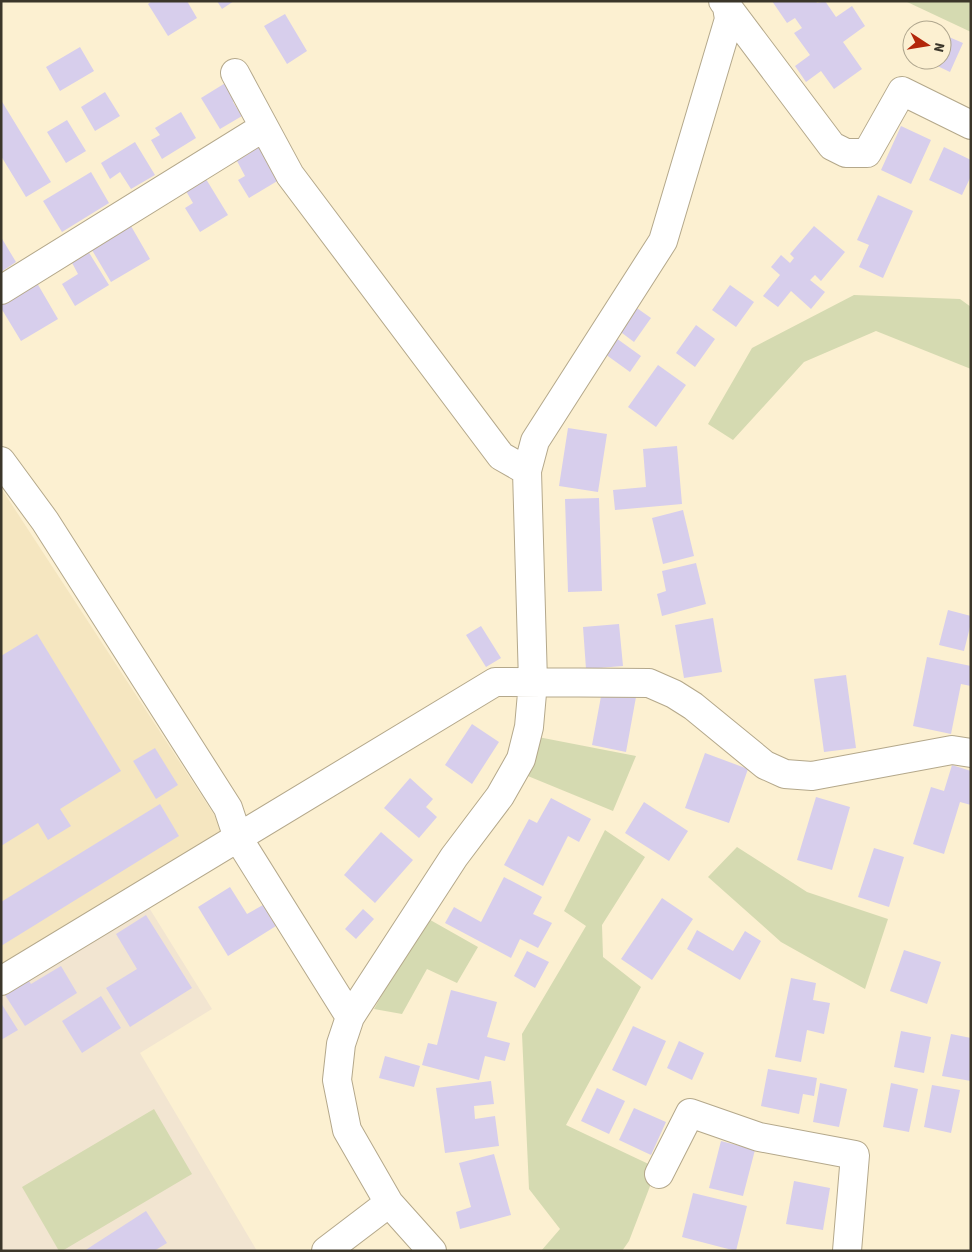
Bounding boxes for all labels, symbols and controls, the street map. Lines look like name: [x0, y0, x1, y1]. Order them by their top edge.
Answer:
north arrow: [902, 20, 952, 70]
text: N: [928, 41, 949, 54]

